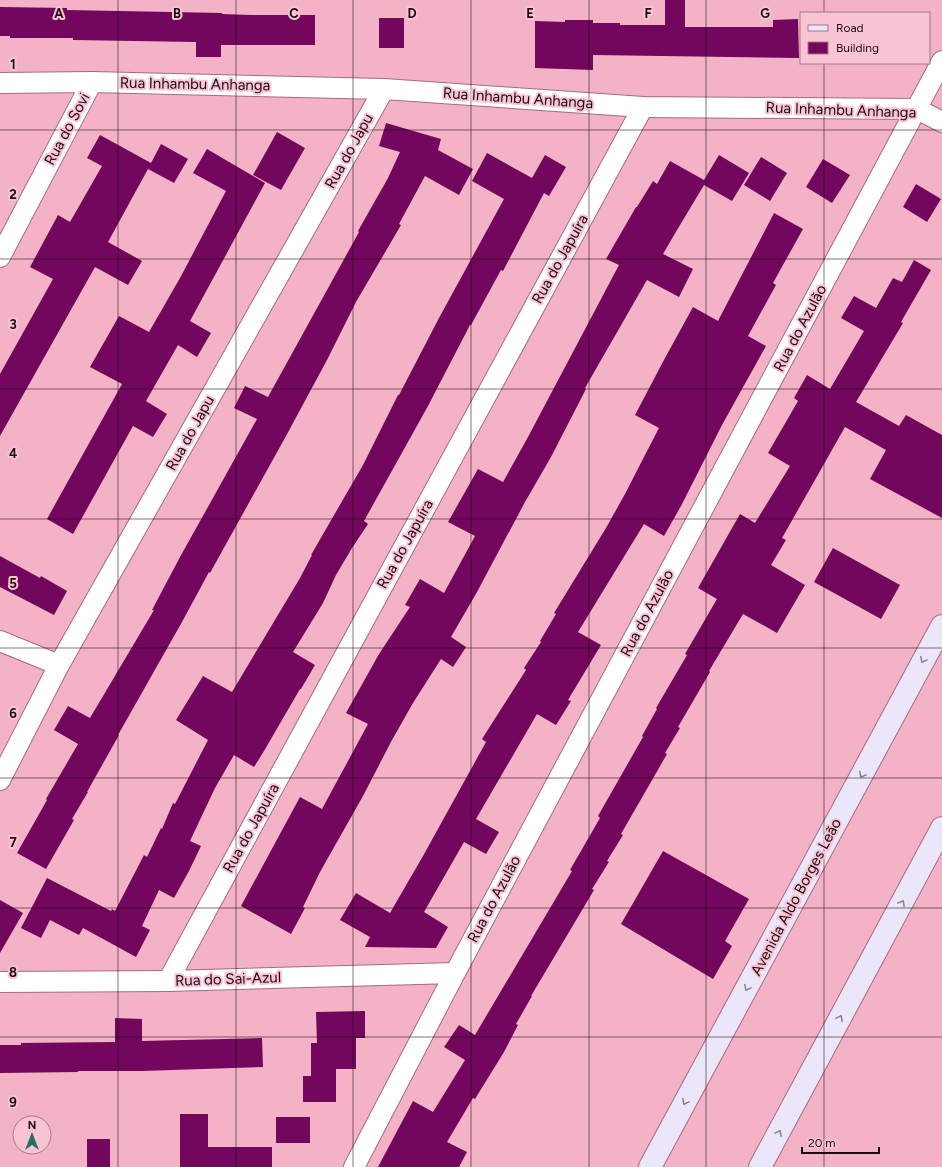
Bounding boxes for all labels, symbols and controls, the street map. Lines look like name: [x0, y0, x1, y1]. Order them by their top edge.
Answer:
text: A: [54, 6, 64, 21]
text: B: [173, 6, 181, 21]
text: C: [289, 6, 299, 21]
text: D: [407, 6, 417, 21]
text: E: [526, 6, 534, 21]
text: F: [644, 6, 652, 21]
text: G: [760, 6, 770, 21]
legend: [800, 12, 930, 64]
text: Road: [836, 21, 864, 35]
text: Building: [836, 41, 879, 55]
text: 1: [10, 57, 16, 72]
street label: Rua Inhambu Anhanga: [120, 74, 270, 94]
street label: Rua Inhambu Anhanga: [442, 84, 594, 112]
street label: Rua do Sovi: [40, 90, 94, 168]
street label: Rua Inhambu Anhanga: [765, 98, 917, 122]
street label: Rua do Japu: [321, 110, 377, 192]
text: 2: [9, 187, 17, 202]
street label: Rua do Japuíra: [528, 211, 592, 307]
street label: Rua do Azulão: [770, 281, 831, 375]
text: 3: [9, 317, 17, 332]
street label: Rua do Japu: [162, 392, 218, 474]
text: 4: [9, 446, 17, 461]
street label: Rua do Japuíra: [373, 496, 437, 592]
street label: Rua do Azulão: [617, 566, 678, 660]
text: 5: [9, 576, 17, 591]
one-way arrow: [921, 656, 928, 664]
text: 6: [9, 706, 17, 721]
one-way arrow: [859, 771, 866, 778]
street label: Rua do Japuíra: [219, 780, 283, 876]
street label: Avenida Aldo Borges Leão: [747, 815, 845, 979]
text: 7: [9, 835, 17, 850]
street label: Rua do Azulão: [464, 852, 525, 946]
one-way arrow: [897, 900, 904, 908]
text: 8: [9, 965, 17, 980]
street label: Rua do Sai-Azul: [175, 968, 281, 990]
one-way arrow: [744, 984, 752, 991]
one-way arrow: [836, 1015, 843, 1022]
text: 9: [9, 1095, 17, 1110]
one-way arrow: [682, 1098, 690, 1105]
north arrow: [12, 1115, 52, 1155]
text: N: [28, 1119, 36, 1132]
one-way arrow: [774, 1129, 782, 1137]
scale bar: [802, 1129, 879, 1155]
text: 20 m: [808, 1136, 836, 1150]

